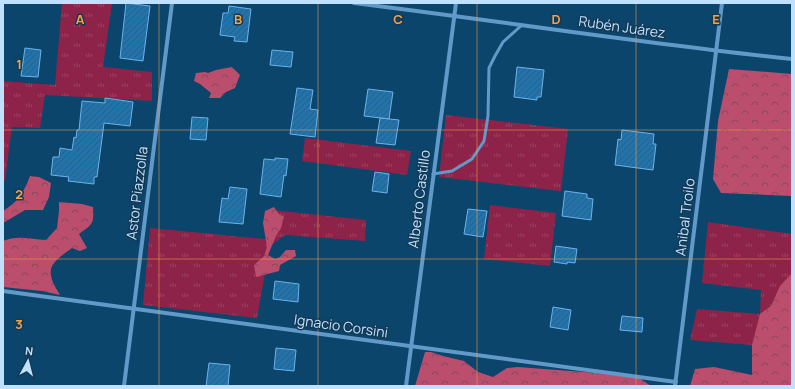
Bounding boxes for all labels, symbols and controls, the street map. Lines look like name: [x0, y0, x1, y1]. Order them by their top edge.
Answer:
text: A: [76, 10, 85, 28]
text: B: [234, 10, 242, 28]
text: C: [393, 10, 403, 28]
text: D: [551, 10, 561, 28]
text: E: [712, 10, 720, 28]
street label: Rubén Juárez: [577, 11, 667, 42]
text: 1: [16, 55, 22, 73]
street label: Astor Piazzolla: [121, 145, 152, 241]
street label: Alberto Castillo: [403, 149, 434, 249]
street label: Anibal Troilo: [670, 177, 699, 257]
text: 2: [15, 185, 23, 203]
street label: Ignacio Corsini: [293, 309, 389, 342]
text: 3: [15, 315, 23, 333]
north arrow: [8, 341, 48, 381]
text: N: [24, 343, 34, 359]

